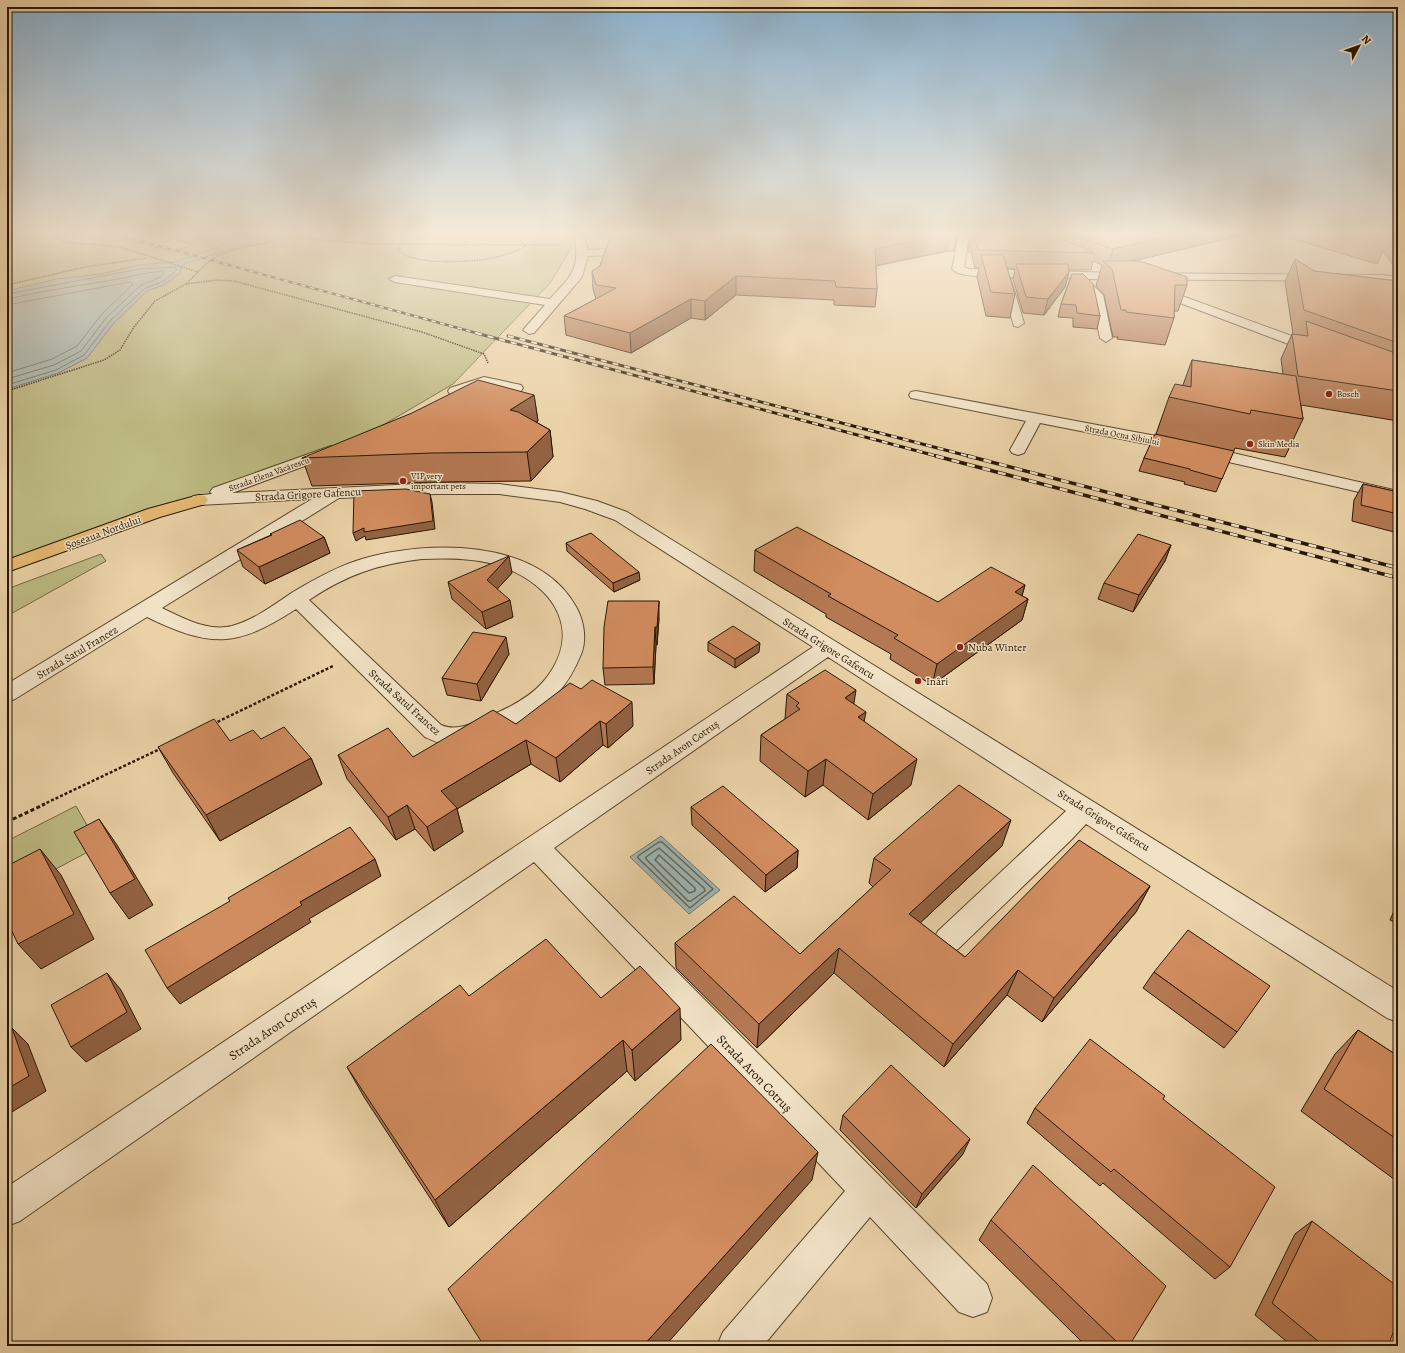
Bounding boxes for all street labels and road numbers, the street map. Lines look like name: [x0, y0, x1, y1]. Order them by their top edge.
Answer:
street label: Strada Ocna Sibiului: [1084, 422, 1161, 448]
street label: Strada Elena Văcărescu: [227, 454, 311, 494]
street label: Strada Grigore Gafencu: [255, 484, 361, 505]
street label: Șoseaua Nordului: [63, 512, 143, 553]
street label: Strada Grigore Gafencu: [780, 614, 878, 683]
street label: Strada Satul Francez: [34, 622, 121, 683]
street label: Strada Satul Francez: [365, 666, 444, 739]
street label: Strada Aron Cotruș: [643, 717, 722, 778]
street label: Strada Grigore Gafencu: [1055, 786, 1153, 855]
street label: Strada Aron Cotruș: [225, 993, 319, 1064]
street label: Strada Aron Cotruș: [713, 1031, 796, 1116]

